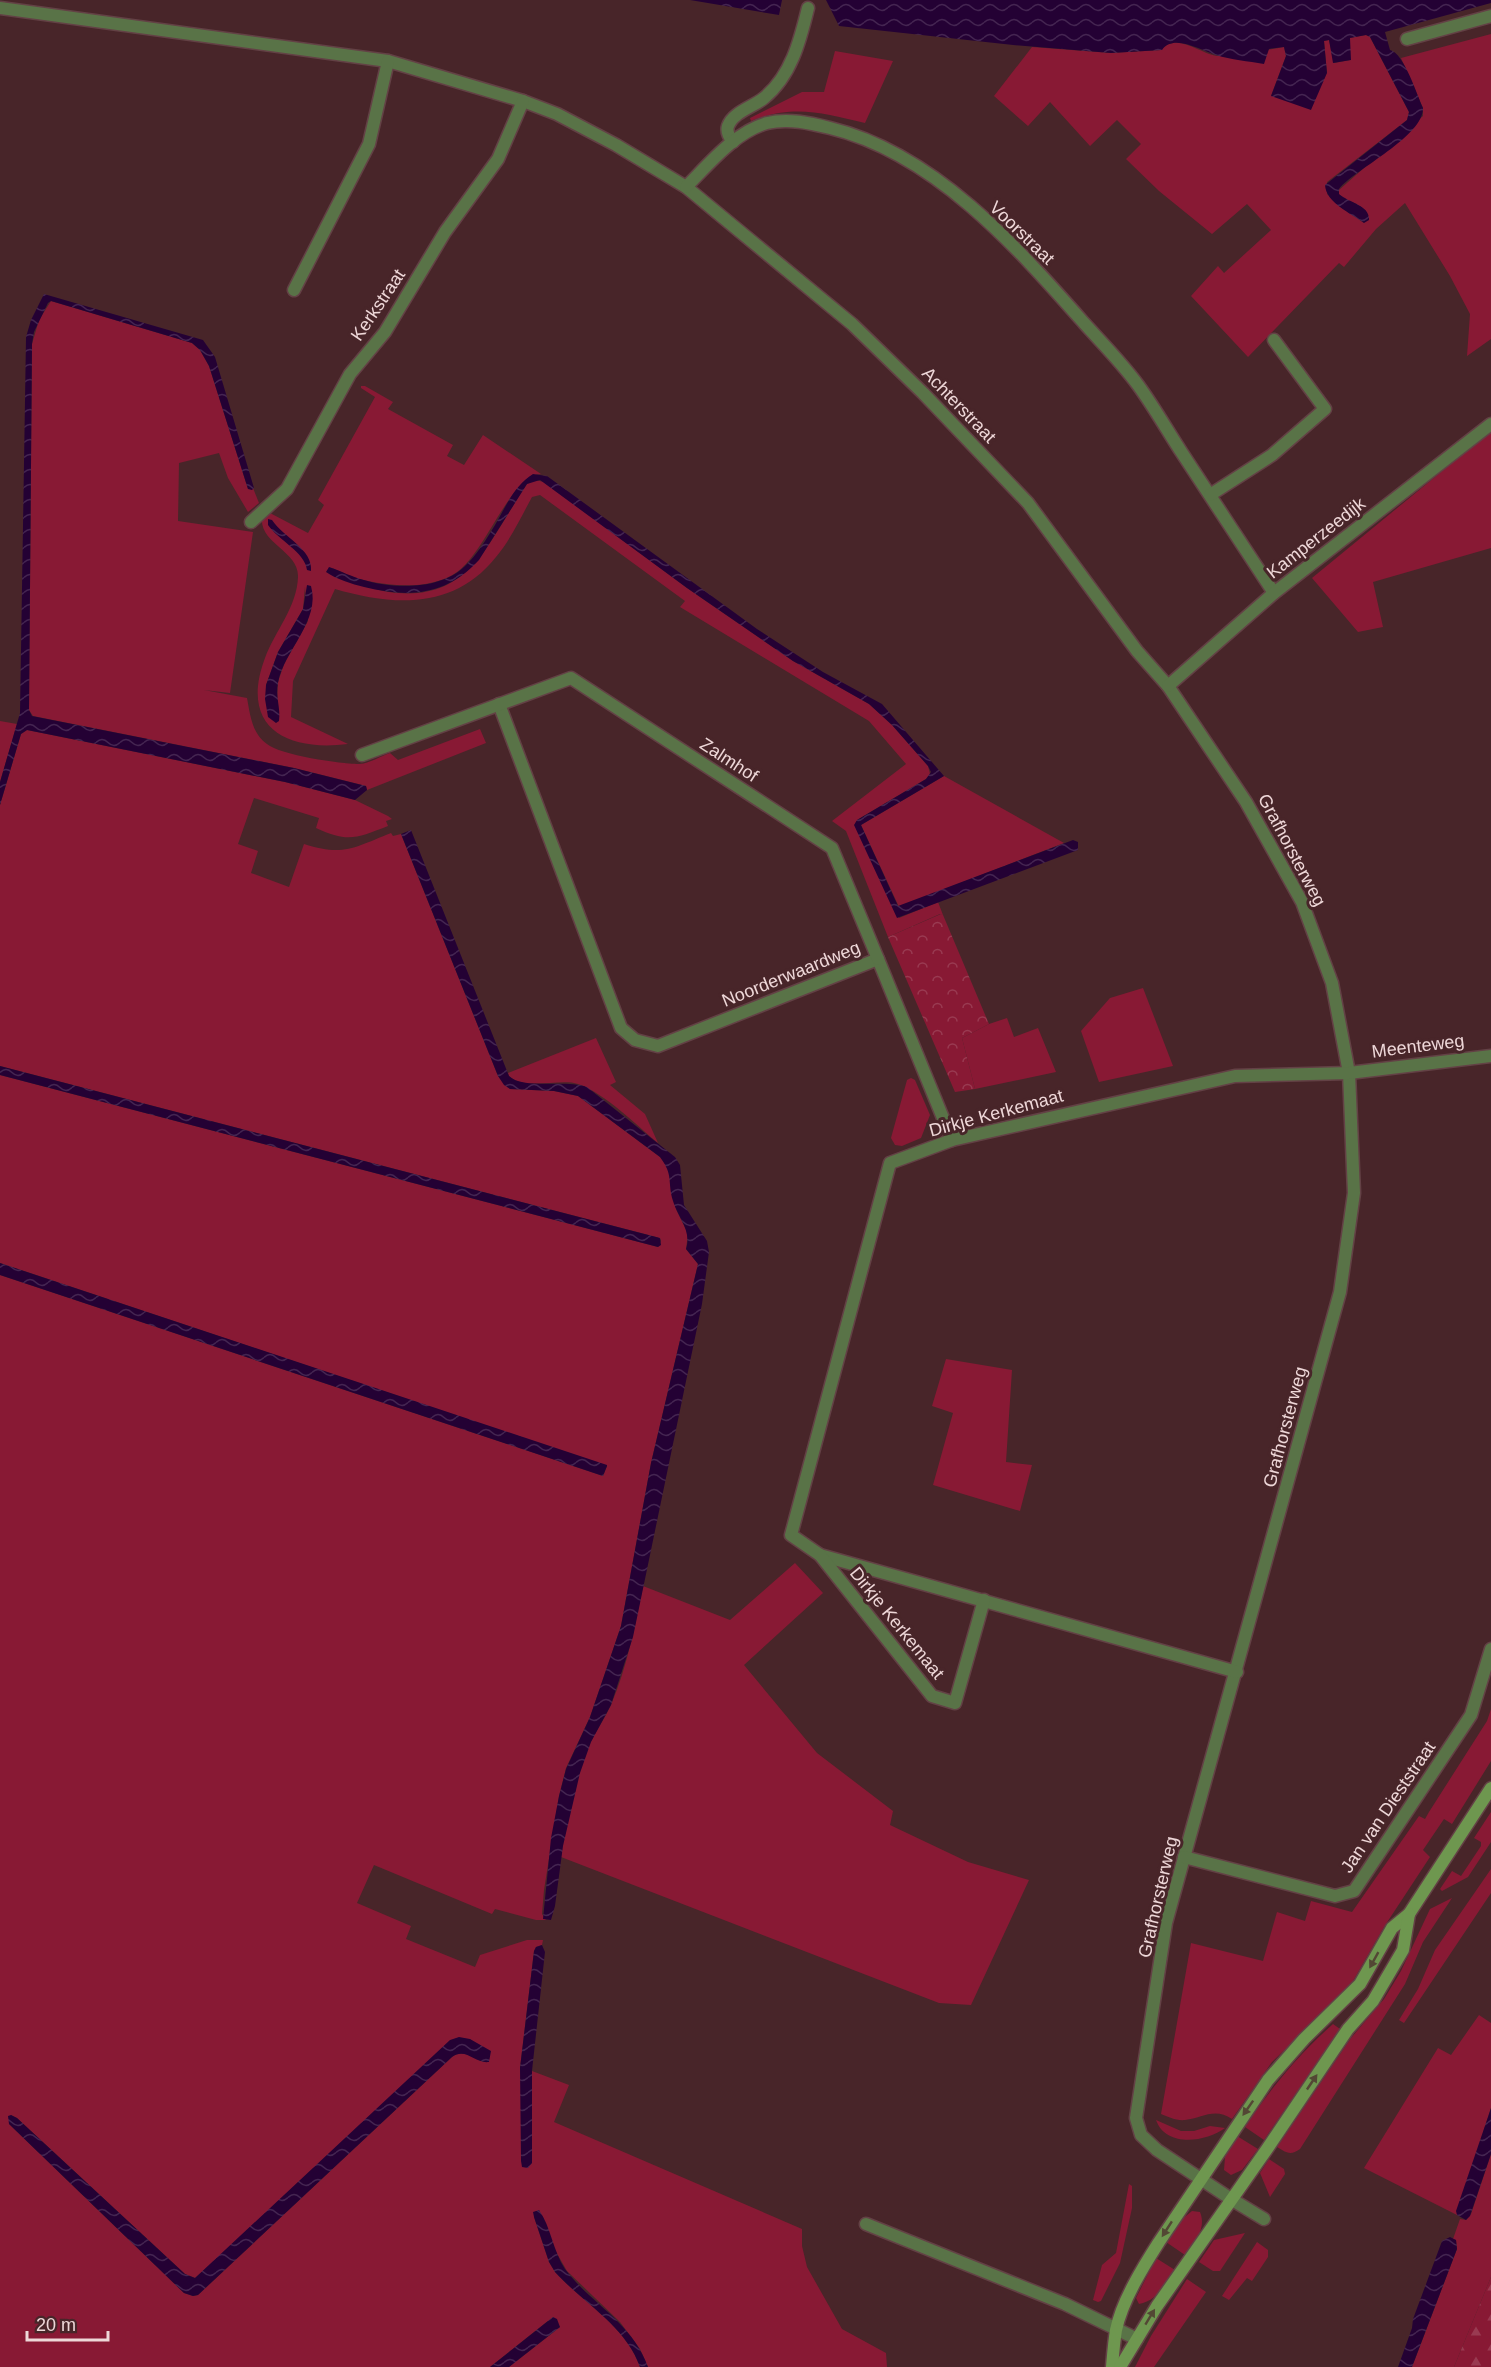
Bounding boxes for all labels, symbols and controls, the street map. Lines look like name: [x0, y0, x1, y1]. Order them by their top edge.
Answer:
street label: Voorstraat: [986, 197, 1058, 269]
street label: Kerkstraat: [347, 265, 409, 345]
street label: Achterstraat: [918, 363, 1000, 447]
street label: Kamperzeedijk: [1263, 493, 1370, 583]
street label: Zalmhof: [696, 734, 763, 787]
street label: Grafhorsterweg: [1254, 791, 1330, 909]
street label: Noorderwaardweg: [719, 937, 863, 1011]
street label: Meenteweg: [1371, 1030, 1465, 1062]
street label: Dirkje Kerkemaat: [927, 1085, 1065, 1141]
street label: Grafhorsterweg: [1259, 1364, 1311, 1490]
street label: Dirkje Kerkemaat: [846, 1563, 948, 1683]
street label: Jan van Dieststraat: [1337, 1738, 1439, 1876]
street label: Grafhorsterweg: [1134, 1834, 1182, 1960]
one-way arrow: [1369, 1952, 1379, 1969]
one-way arrow: [1306, 2074, 1317, 2090]
one-way arrow: [1242, 2099, 1254, 2115]
one-way arrow: [1161, 2220, 1173, 2236]
scale bar: [27, 2304, 108, 2342]
one-way arrow: [1145, 2309, 1156, 2325]
text: 20 m: [36, 2315, 76, 2335]

